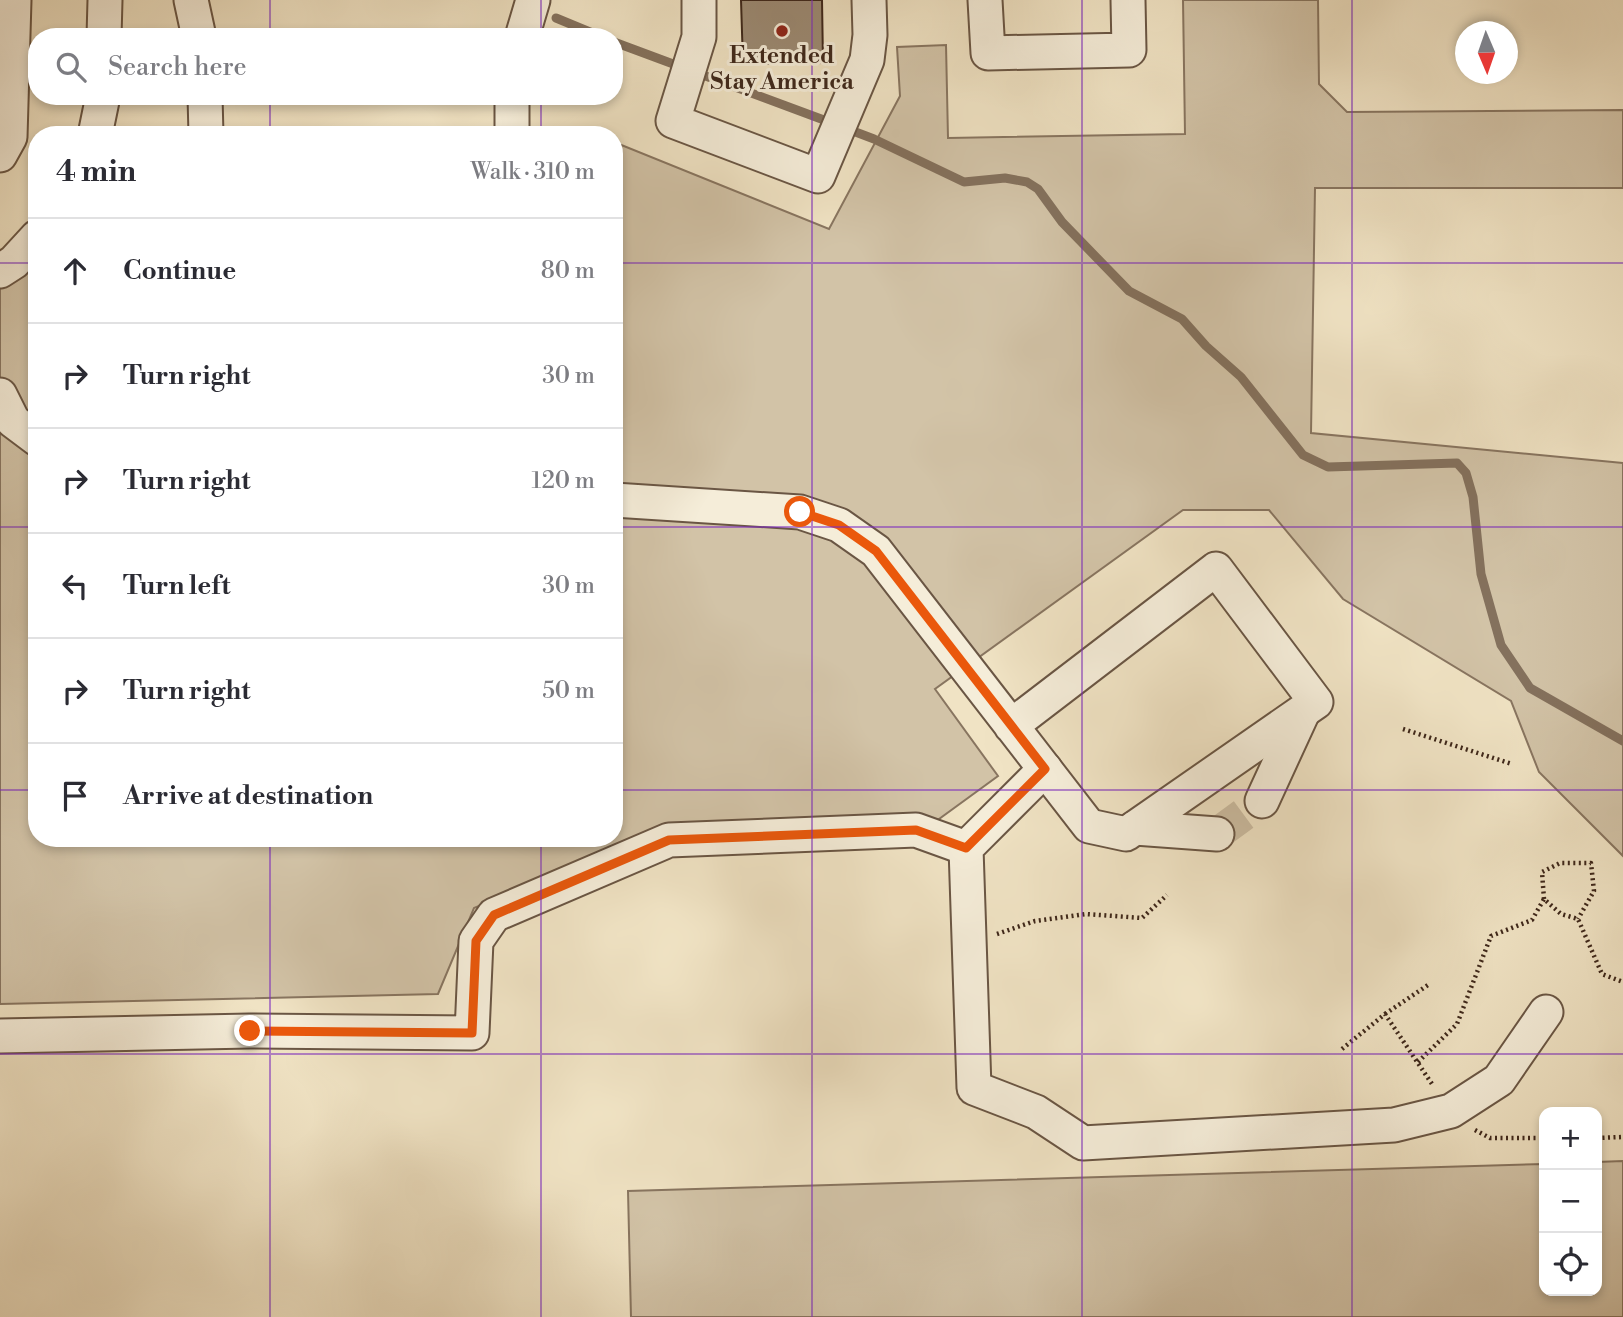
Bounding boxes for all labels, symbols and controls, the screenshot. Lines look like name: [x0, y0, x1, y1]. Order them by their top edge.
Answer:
north arrow: [1455, 21, 1518, 84]
marker: Extended Stay America: [774, 23, 790, 39]
search box: [28, 28, 623, 105]
place label: Extended Stay America: [710, 42, 854, 96]
icon: search: [52, 48, 90, 86]
text: Search here: [108, 51, 247, 83]
text: 4 min: [56, 153, 136, 191]
text: Walk · 310 m: [470, 158, 595, 186]
icon: ahead: [56, 252, 94, 290]
text: Continue: [123, 255, 236, 287]
text: 80 m: [541, 257, 595, 285]
icon: right: [56, 357, 94, 395]
text: Turn right: [123, 360, 251, 392]
text: 30 m: [542, 362, 595, 390]
icon: right: [56, 462, 94, 500]
text: Turn right: [123, 465, 251, 497]
text: 120 m: [531, 467, 595, 495]
route start: [784, 496, 815, 527]
icon: left: [56, 567, 94, 605]
text: Turn left: [123, 570, 231, 602]
text: 30 m: [542, 572, 595, 600]
icon: right: [56, 672, 94, 710]
text: Turn right: [123, 675, 251, 707]
text: 50 m: [542, 677, 595, 705]
icon: arrive: [56, 777, 94, 815]
text: Arrive at destination: [123, 780, 373, 812]
route end: [234, 1015, 265, 1046]
map controls: [1539, 1107, 1602, 1296]
button: +: [1539, 1107, 1602, 1170]
button: −: [1539, 1170, 1602, 1233]
button: locate: [1539, 1233, 1602, 1296]

